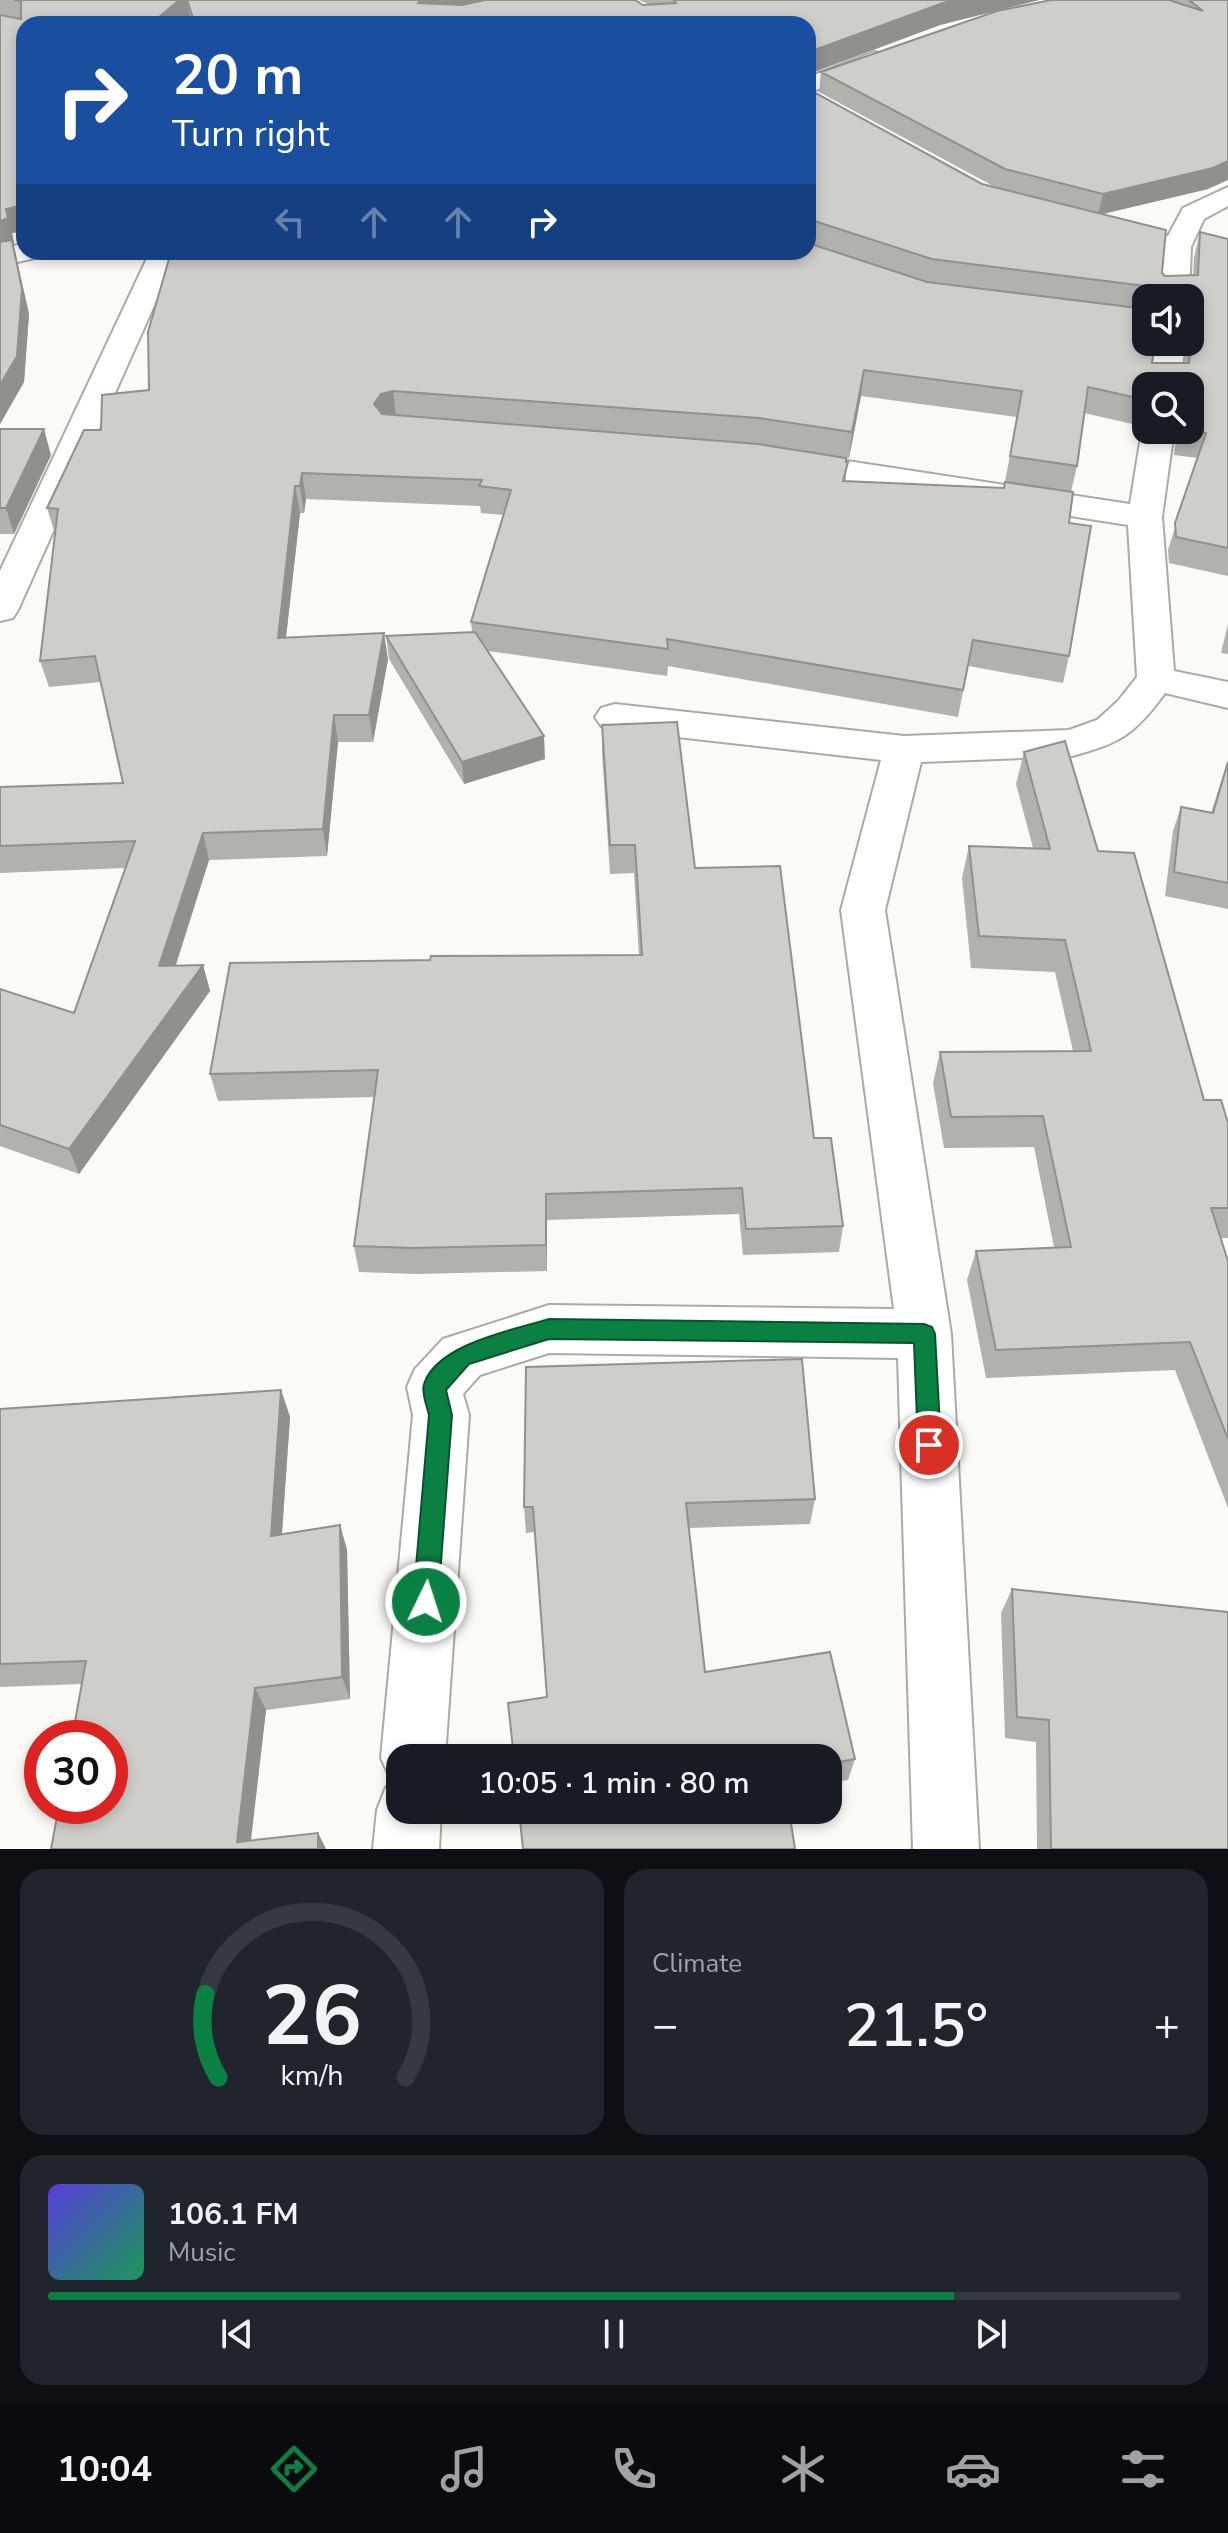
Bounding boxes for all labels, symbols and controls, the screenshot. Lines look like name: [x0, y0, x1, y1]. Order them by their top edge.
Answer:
text: 20 m: [172, 37, 303, 114]
icon: right: [40, 48, 144, 152]
text: Turn right: [172, 110, 329, 159]
icon: left: [268, 200, 312, 244]
icon: ahead: [352, 200, 396, 244]
icon: ahead: [436, 200, 480, 244]
icon: right: [520, 200, 564, 244]
map controls: [1132, 284, 1204, 444]
button: sound: [1132, 284, 1204, 356]
button: search: [1132, 372, 1204, 444]
pin: [895, 1411, 963, 1479]
icon: arrive: [907, 1423, 951, 1467]
position arrow: [384, 1560, 468, 1644]
speed limit sign: 30: [24, 1720, 128, 1824]
text: 10:05 · 1 min · 80 m: [478, 1763, 750, 1804]
text: Climate: [652, 1946, 742, 1981]
text: 26: [262, 1960, 362, 2073]
text: 21.5°: [844, 1985, 988, 2067]
text: −: [652, 1996, 678, 2056]
text: +: [1154, 1996, 1180, 2056]
text: km/h: [281, 2056, 343, 2095]
text: 106.1 FM: [168, 2194, 298, 2235]
text: Music: [168, 2235, 235, 2270]
icon: previous: [215, 2312, 259, 2356]
icon: pause: [592, 2312, 636, 2356]
icon: next: [969, 2312, 1013, 2356]
icon: directions: [266, 2441, 322, 2497]
icon: music: [436, 2441, 492, 2497]
icon: phone: [606, 2441, 662, 2497]
icon: climate: [775, 2441, 831, 2497]
icon: car: [945, 2441, 1001, 2497]
icon: filters: [1115, 2441, 1171, 2497]
text: 10:04: [57, 2445, 152, 2494]

